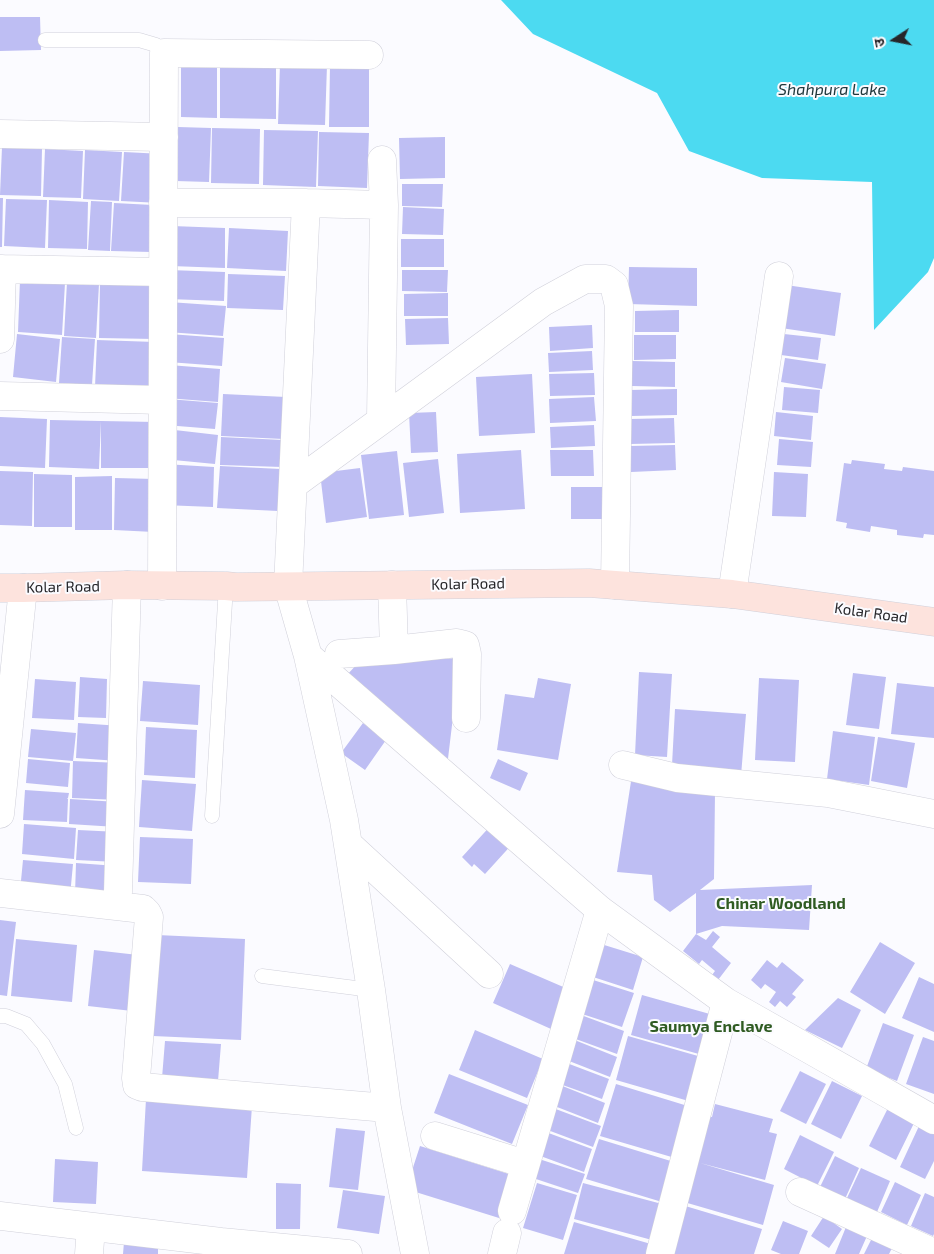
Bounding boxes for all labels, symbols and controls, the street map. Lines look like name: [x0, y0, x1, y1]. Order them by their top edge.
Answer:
north arrow: [869, 15, 919, 65]
text: उ: [870, 37, 888, 49]
water label: Shahpura Lake: [778, 80, 886, 100]
street label: Kolar Road: [431, 574, 505, 594]
street label: Kolar Road: [26, 577, 100, 597]
street label: Kolar Road: [833, 599, 909, 627]
district label: Chinar Woodland: [716, 894, 846, 914]
district label: Saumya Enclave: [650, 1017, 772, 1037]

